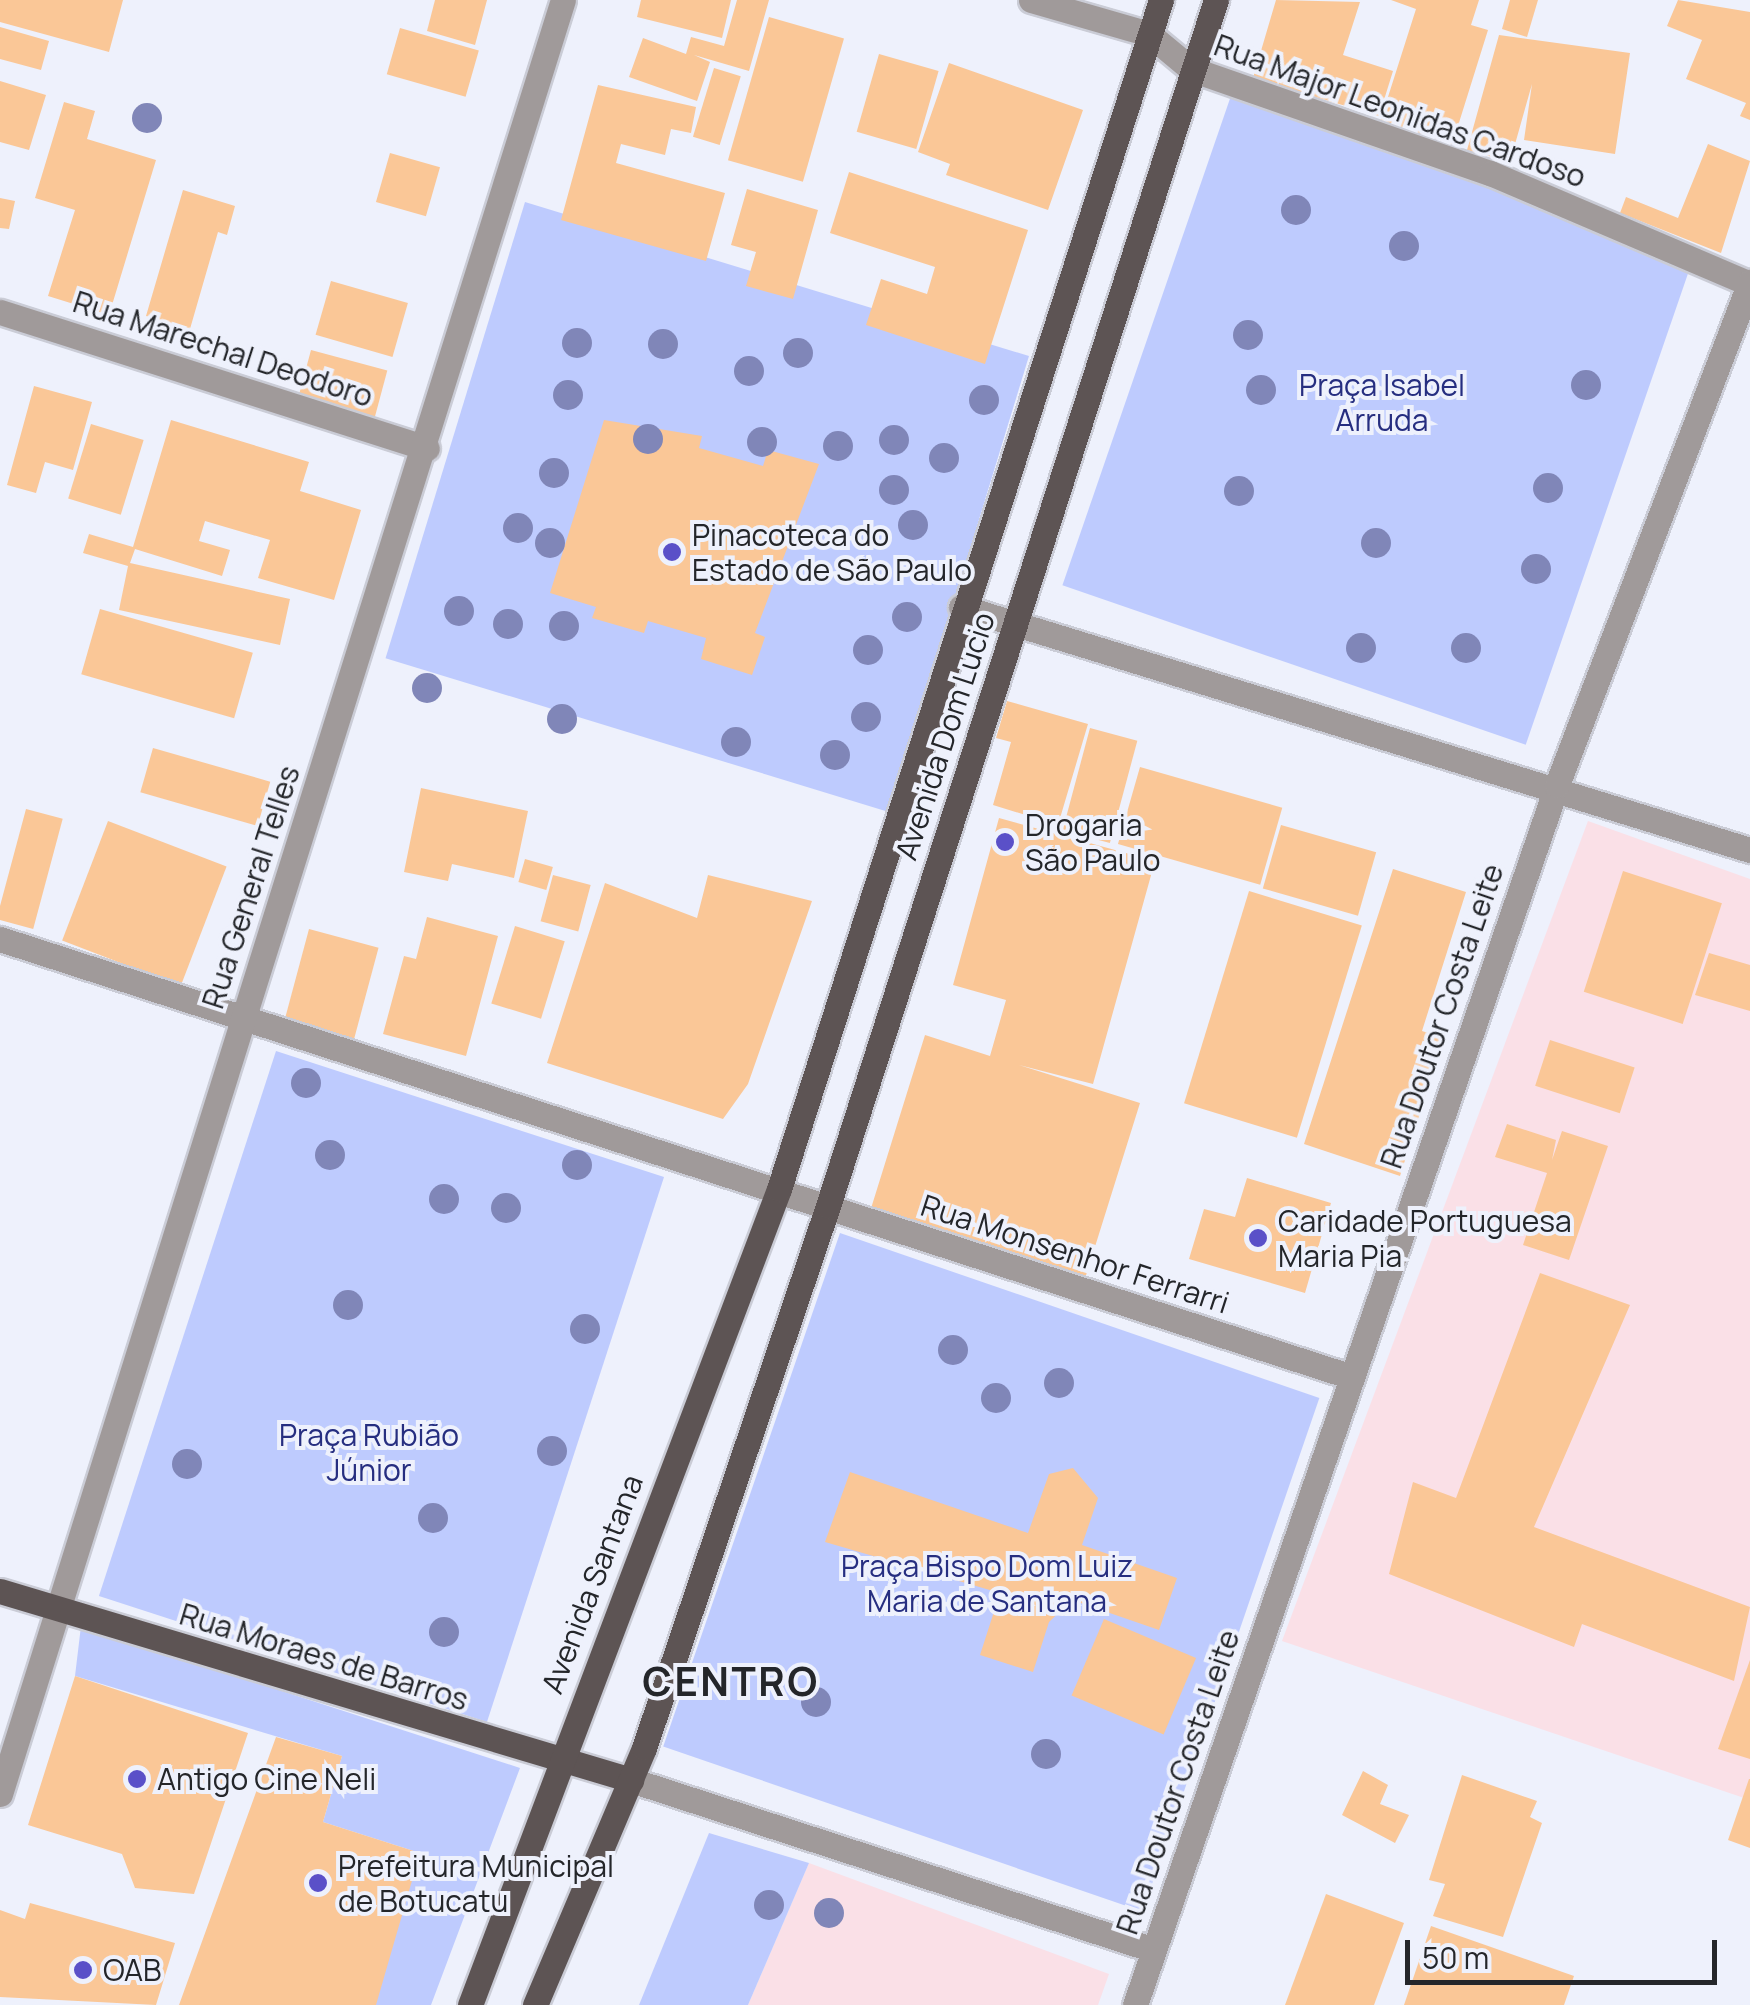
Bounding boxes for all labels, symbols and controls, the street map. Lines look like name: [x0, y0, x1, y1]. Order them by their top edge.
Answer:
street label: Rua Major Leonidas Cardoso: [1209, 27, 1591, 195]
street label: Rua Marechal Deodoro: [69, 284, 377, 414]
park label: Praça Isabel Arruda: [1299, 367, 1465, 438]
place label: Pinacoteca do Estado de São Paulo: [692, 517, 972, 588]
marker: Pinacoteca do Estado de São Paulo: [661, 541, 683, 563]
street label: Avenida Dom Lucio: [888, 608, 1002, 864]
street label: Rua General Telles: [195, 761, 307, 1013]
place label: Drogaria São Paulo: [1025, 807, 1161, 878]
marker: Drogaria São Paulo: [994, 831, 1016, 853]
street label: Rua Doutor Costa Leite: [1373, 859, 1511, 1173]
street label: Rua Monsenhor Ferrarri: [916, 1187, 1234, 1321]
place label: Caridade Portuguesa Maria Pia: [1278, 1203, 1572, 1274]
marker: Caridade Portuguesa Maria Pia: [1247, 1227, 1269, 1249]
park label: Praça Rubião Júnior: [279, 1417, 459, 1488]
street label: Avenida Santana: [534, 1470, 650, 1698]
park label: Praça Bispo Dom Luiz Maria de Santana: [841, 1548, 1133, 1618]
street label: Rua Moraes de Barros: [175, 1596, 473, 1718]
street label: Rua Doutor Costa Leite: [1109, 1625, 1247, 1939]
district label: CENTRO: [642, 1657, 820, 1705]
place label: Antigo Cine Neli: [157, 1761, 376, 1797]
marker: Antigo Cine Neli: [126, 1768, 148, 1790]
place label: Prefeitura Municipal de Botucatu: [338, 1848, 614, 1918]
marker: Prefeitura Municipal de Botucatu: [307, 1872, 329, 1894]
scale bar: [1410, 1920, 1722, 1982]
text: 50 m: [1422, 1937, 1489, 1978]
place label: OAB: [103, 1952, 161, 1988]
marker: OAB: [72, 1959, 94, 1981]

